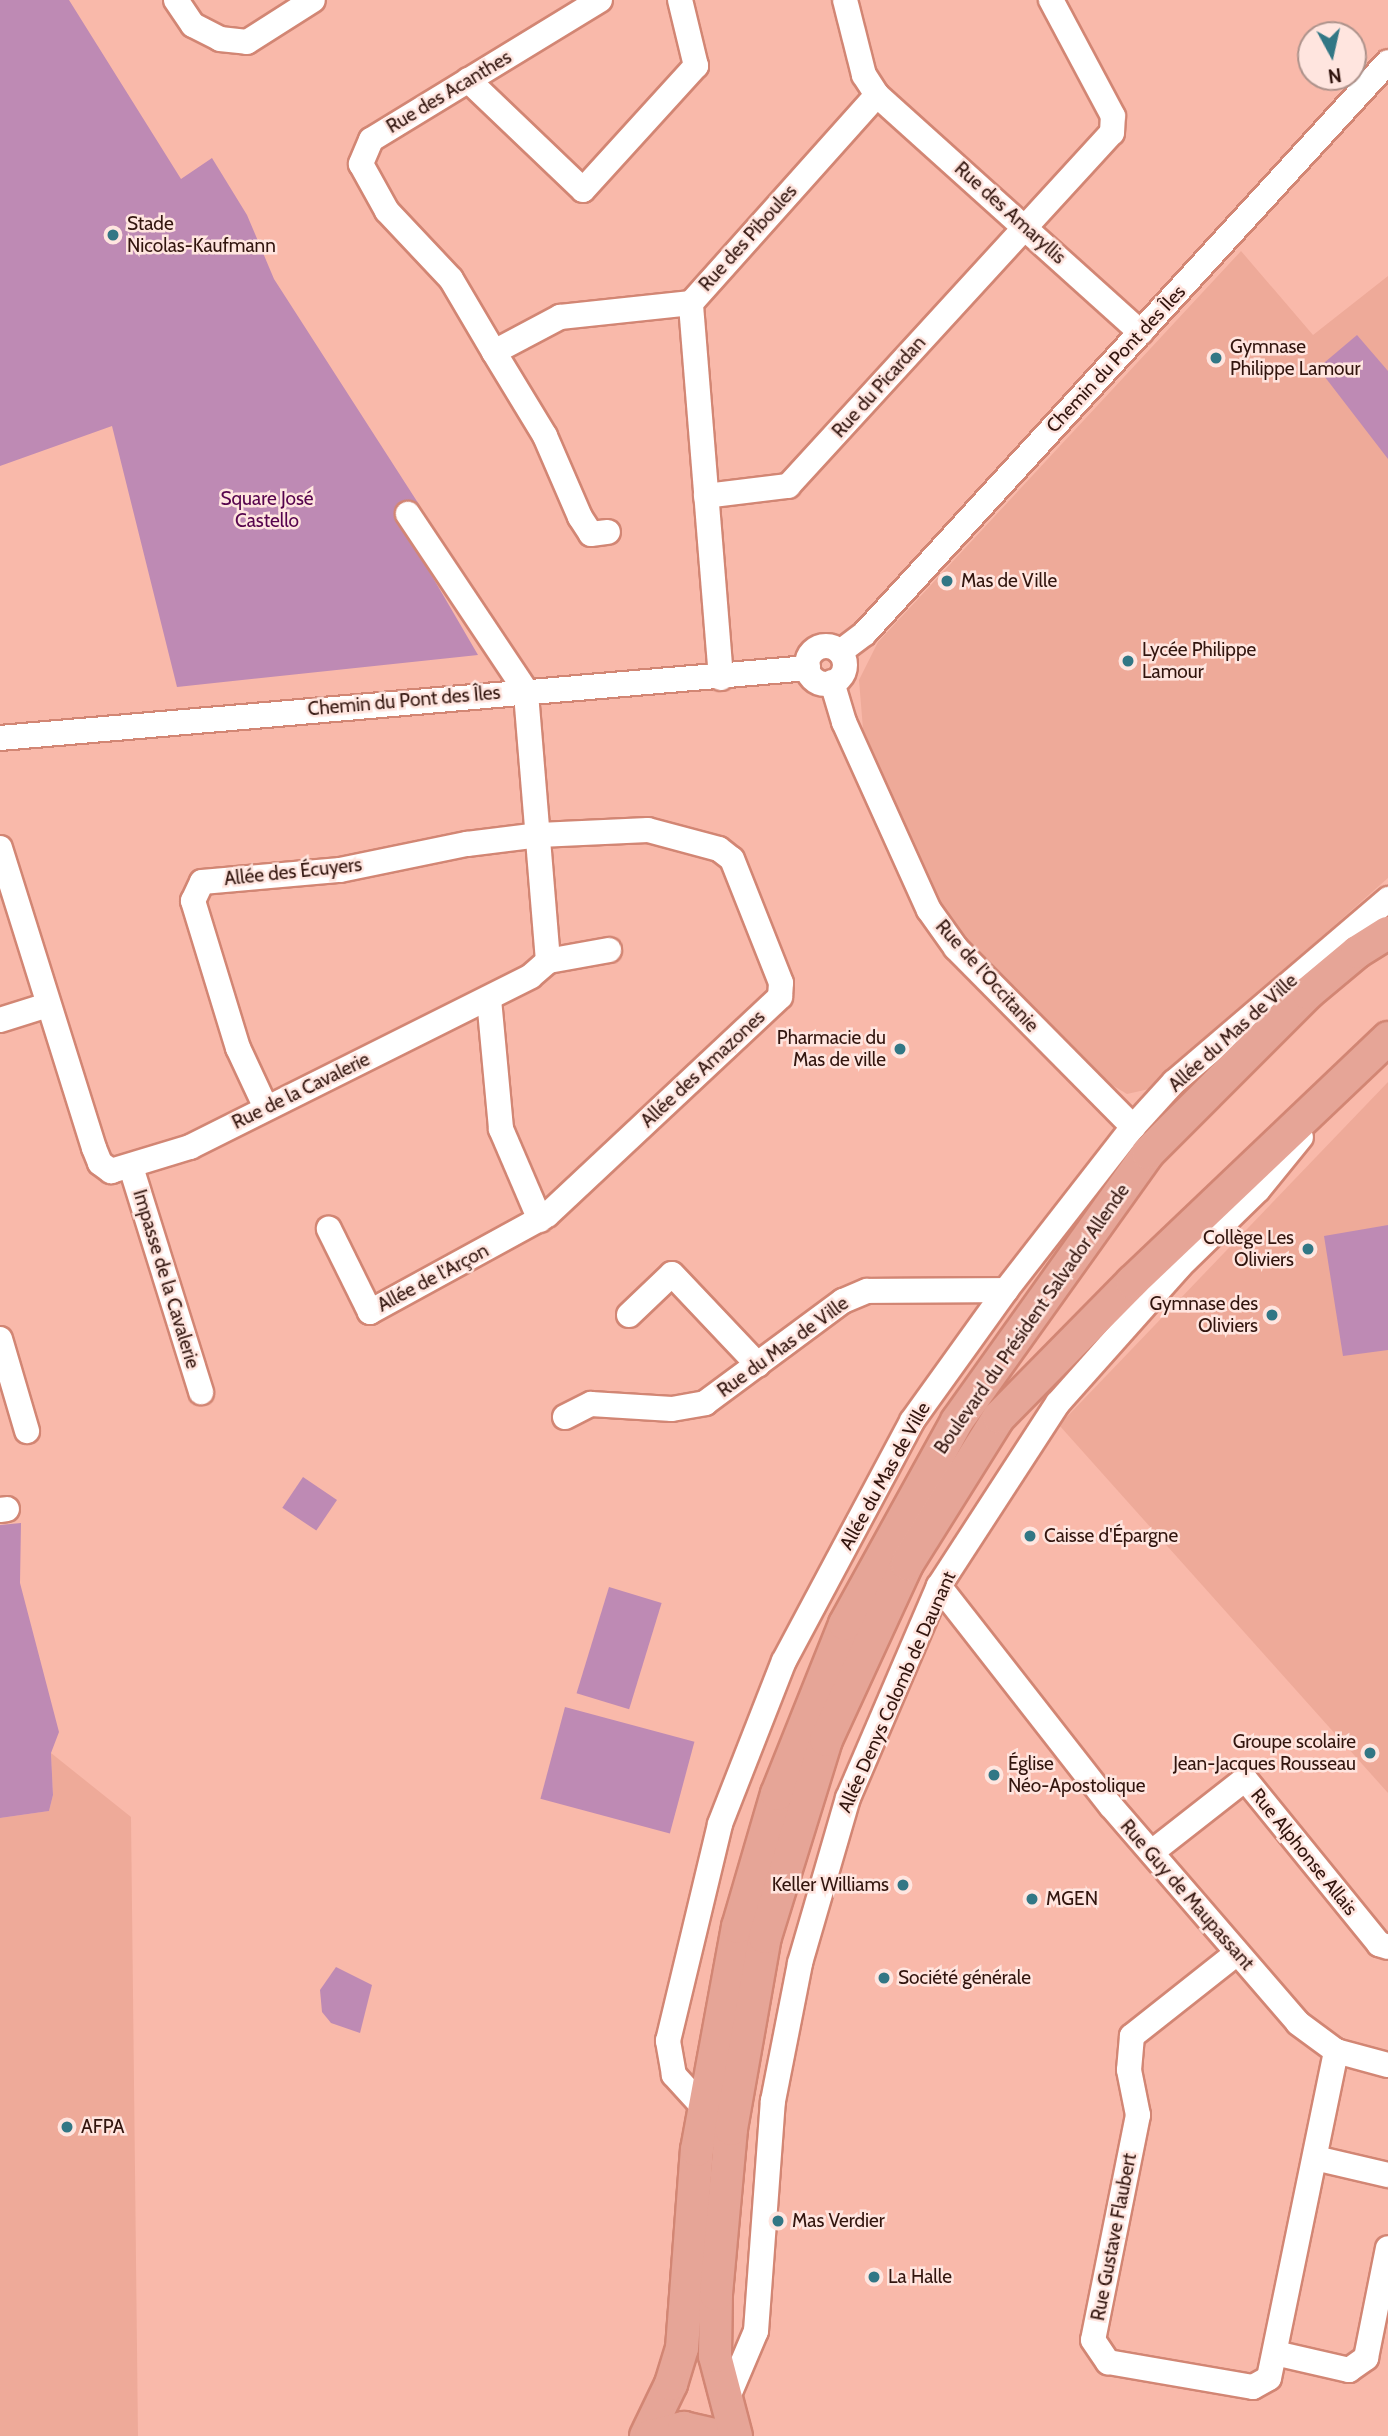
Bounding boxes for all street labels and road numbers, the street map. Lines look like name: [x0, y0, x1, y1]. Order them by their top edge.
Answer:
street label: Rue des Acanthes: [382, 46, 516, 138]
street label: Rue des Amaryllis: [950, 157, 1070, 269]
street label: Rue des Piboules: [694, 180, 802, 296]
street label: Chemin du Pont des Îles: [1042, 281, 1190, 437]
street label: Rue du Picardan: [828, 332, 930, 442]
street label: Chemin du Pont des Îles: [307, 681, 501, 721]
street label: Allée des Écuyers: [223, 853, 363, 891]
street label: Rue de l'Occitanie: [931, 915, 1043, 1037]
street label: Allée du Mas de Ville: [1164, 969, 1302, 1097]
street label: Allée des Amazones: [636, 1006, 770, 1132]
street label: Rue de la Cavalerie: [228, 1048, 374, 1134]
street label: Boulevard du Président Salvador Allende: [930, 1180, 1134, 1458]
street label: Impasse de la Cavalerie: [128, 1187, 204, 1371]
street label: Allée de l'Arçon: [374, 1239, 492, 1317]
street label: Rue du Mas de Ville: [713, 1292, 853, 1402]
street label: Allée du Mas de Ville: [835, 1398, 935, 1554]
street label: Allée Denys Colomb de Daunant: [833, 1568, 961, 1816]
street label: Rue Alphonse Allais: [1246, 1784, 1362, 1920]
street label: Rue Guy de Maupassant: [1115, 1815, 1259, 1975]
street label: Rue Gustave Flaubert: [1087, 2151, 1141, 2323]

